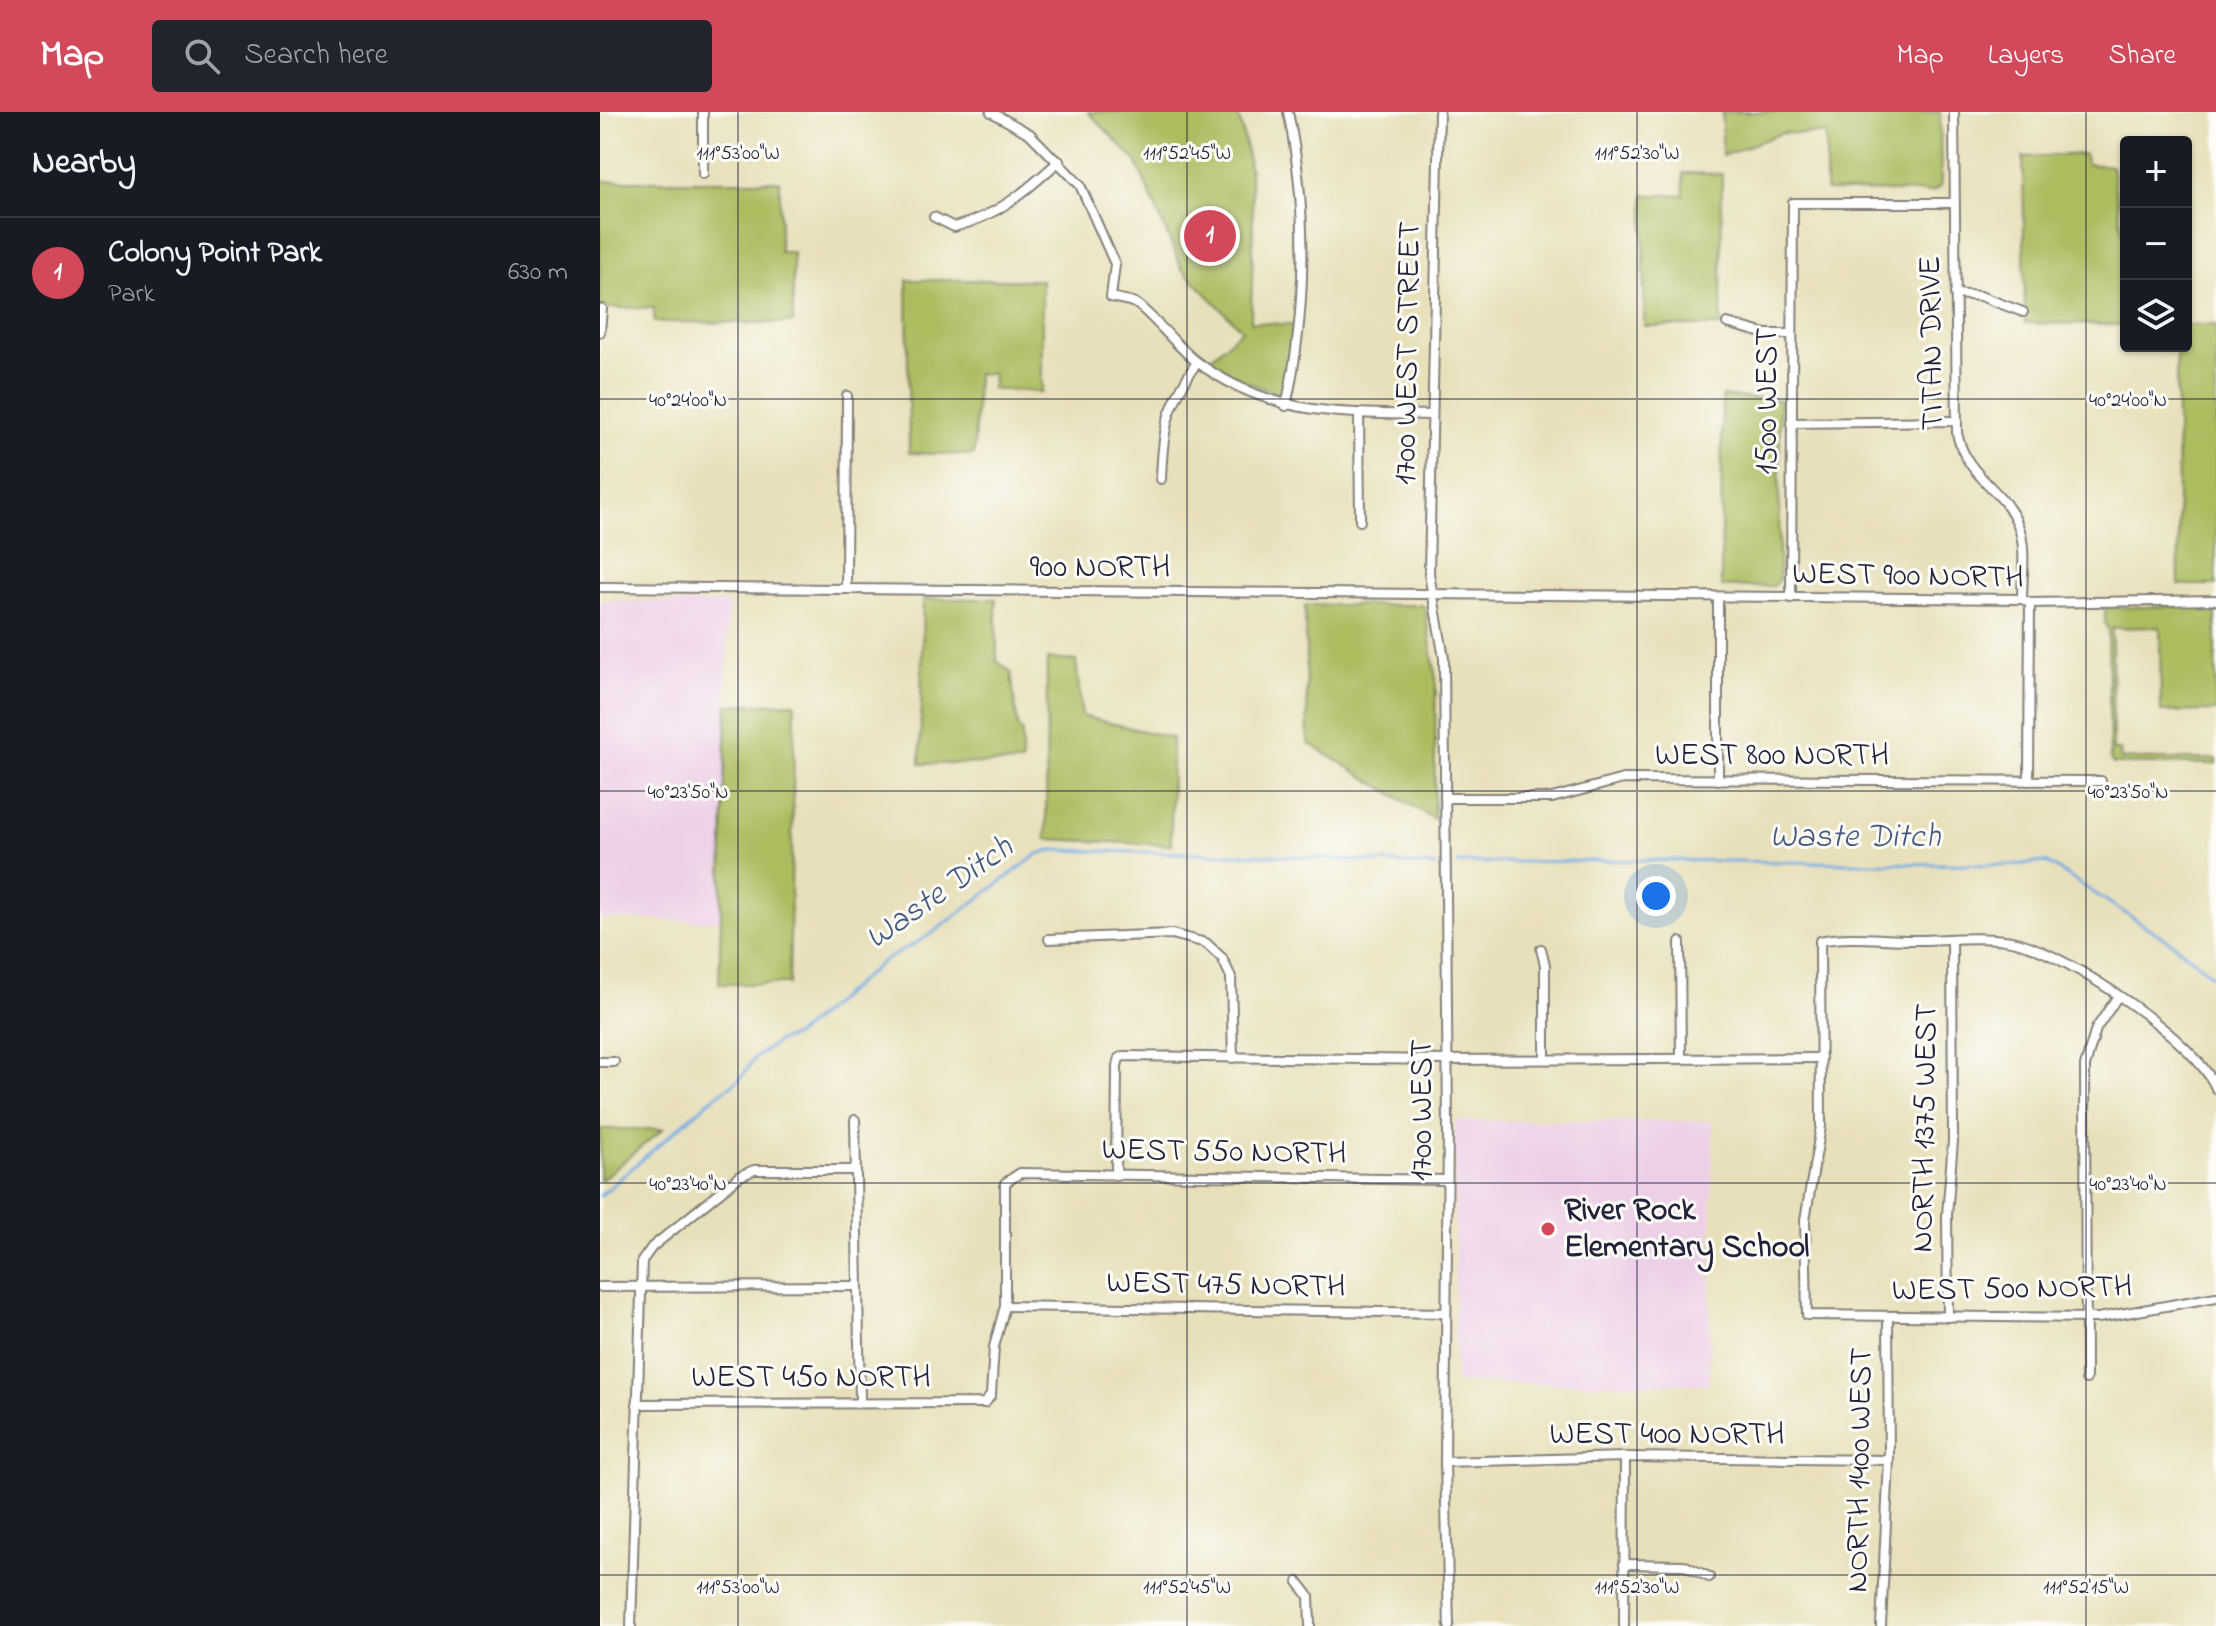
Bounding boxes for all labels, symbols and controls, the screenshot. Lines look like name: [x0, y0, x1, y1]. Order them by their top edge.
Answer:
search box: [152, 20, 712, 92]
text: Map: [40, 28, 104, 84]
icon: search: [180, 34, 224, 78]
text: Search here: [244, 34, 388, 78]
text: Map: [1896, 36, 1944, 77]
text: Layers: [1988, 36, 2064, 77]
text: Share: [2108, 36, 2176, 77]
map controls: [2120, 136, 2192, 352]
button: +: [2120, 136, 2192, 208]
text: Nearby: [32, 139, 136, 189]
text: 111°53'00"W: [696, 140, 780, 169]
text: 111°52'45"W: [1143, 140, 1231, 169]
text: 111°52'30"W: [1595, 140, 1680, 169]
pin: 1: [1184, 206, 1236, 266]
button: −: [2120, 208, 2192, 280]
street label: 1700 WEST STREET: [1383, 221, 1435, 485]
text: Colony Point Park: [108, 232, 322, 276]
text: 1: [54, 254, 62, 292]
text: 630 m: [508, 254, 568, 292]
street label: TITAN DRIVE: [1908, 255, 1958, 431]
text: Park: [108, 276, 155, 314]
button: layers: [2120, 280, 2192, 352]
street label: 1500 WEST: [1745, 327, 1792, 475]
text: 40°24'00"N: [649, 387, 727, 416]
text: 40°24'00"N: [2089, 387, 2167, 416]
street label: 900 NORTH: [1030, 545, 1170, 592]
street label: WEST 900 NORTH: [1792, 551, 2024, 603]
street label: WEST 800 NORTH: [1655, 733, 1889, 780]
text: 40°23'50"N: [648, 779, 728, 808]
text: 40°23'50"N: [2088, 779, 2168, 808]
water label: Waste Ditch: [1770, 813, 1941, 863]
water label: Waste Ditch: [856, 824, 1025, 963]
your location: [1636, 876, 1676, 916]
street label: NORTH 1375 WEST: [1900, 1003, 1952, 1253]
street label: 1700 WEST: [1400, 1039, 1447, 1181]
street label: WEST 550 NORTH: [1101, 1127, 1347, 1179]
text: 40°23'40"N: [649, 1171, 727, 1200]
text: 40°23'40"N: [2089, 1171, 2167, 1200]
place label: River Rock Elementary School: [1564, 1188, 1809, 1273]
marker: River Rock Elementary School: [1539, 1220, 1557, 1238]
street label: WEST 475 NORTH: [1106, 1260, 1346, 1312]
street label: WEST 500 NORTH: [1891, 1264, 2133, 1316]
street label: NORTH 1400 WEST: [1835, 1347, 1887, 1593]
street label: WEST 450 NORTH: [691, 1355, 931, 1402]
street label: WEST 400 NORTH: [1549, 1412, 1785, 1459]
text: 111°53'00"W: [696, 1574, 780, 1603]
text: 111°52'45"W: [1143, 1574, 1231, 1603]
text: 111°52'30"W: [1595, 1574, 1680, 1603]
text: 111°52'15"W: [2043, 1574, 2129, 1603]

